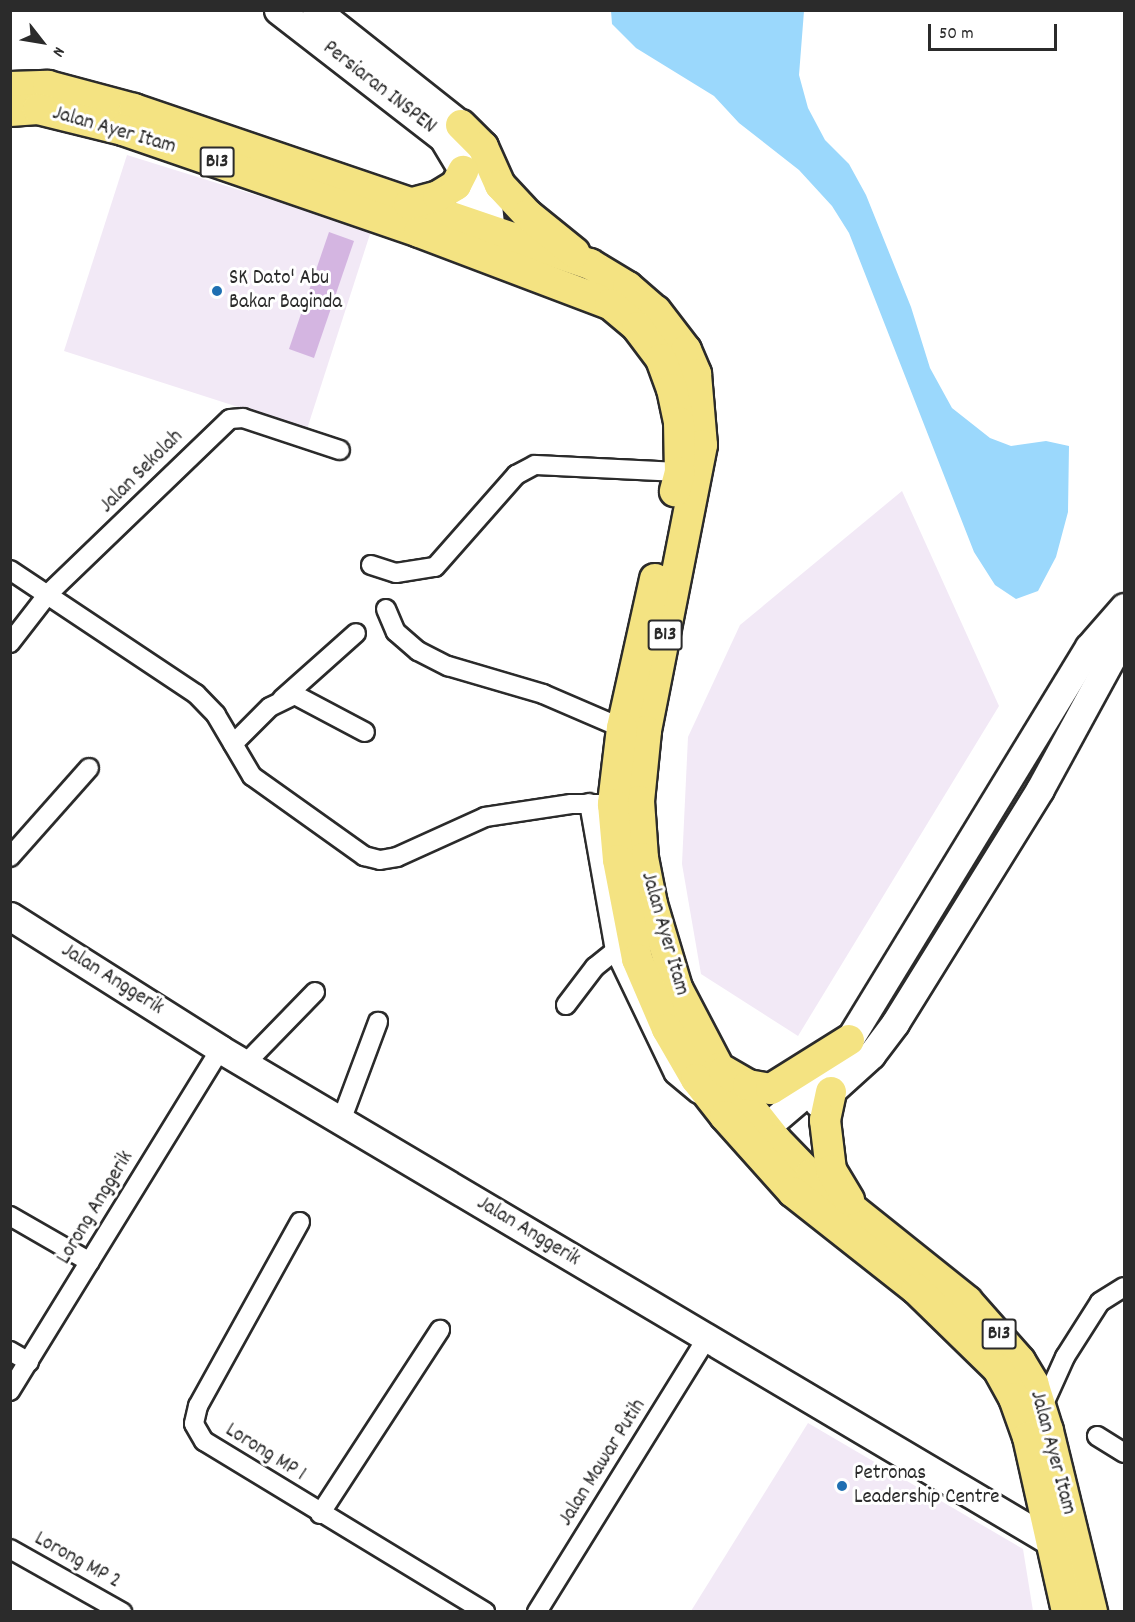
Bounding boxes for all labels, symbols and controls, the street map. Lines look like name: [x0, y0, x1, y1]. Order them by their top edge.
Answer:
north arrow: [12, 12, 72, 72]
scale bar: [931, 12, 1060, 50]
text: 50 m: [939, 22, 974, 47]
street label: Persiaran INSPEN: [317, 36, 441, 140]
text: N: [46, 42, 70, 61]
street label: Jalan Ayer Itam: [49, 101, 179, 161]
road number: B13: [199, 145, 235, 179]
place label: SK Dato' Abu Bakar Baginda: [229, 266, 342, 316]
marker: SK Dato' Abu Bakar Baginda: [210, 284, 224, 298]
street label: Jalan Sekolah: [95, 425, 189, 519]
road number: B13: [647, 618, 683, 652]
street label: Jalan Ayer Itam: [634, 869, 694, 999]
street label: Jalan Anggerik: [56, 939, 168, 1021]
street label: Lorong Anggerik: [52, 1147, 140, 1269]
street label: Jalan Anggerik: [472, 1191, 584, 1273]
road number: B13: [981, 1317, 1017, 1351]
street label: Jalan Ayer Itam: [1023, 1388, 1081, 1518]
street label: Jalan Mawar Putih: [554, 1395, 652, 1531]
street label: Lorong MP 1: [220, 1418, 310, 1488]
place label: Petronas Leadership Centre: [854, 1461, 999, 1511]
marker: Petronas Leadership Centre: [835, 1479, 849, 1493]
street label: Lorong MP 2: [30, 1527, 124, 1595]

